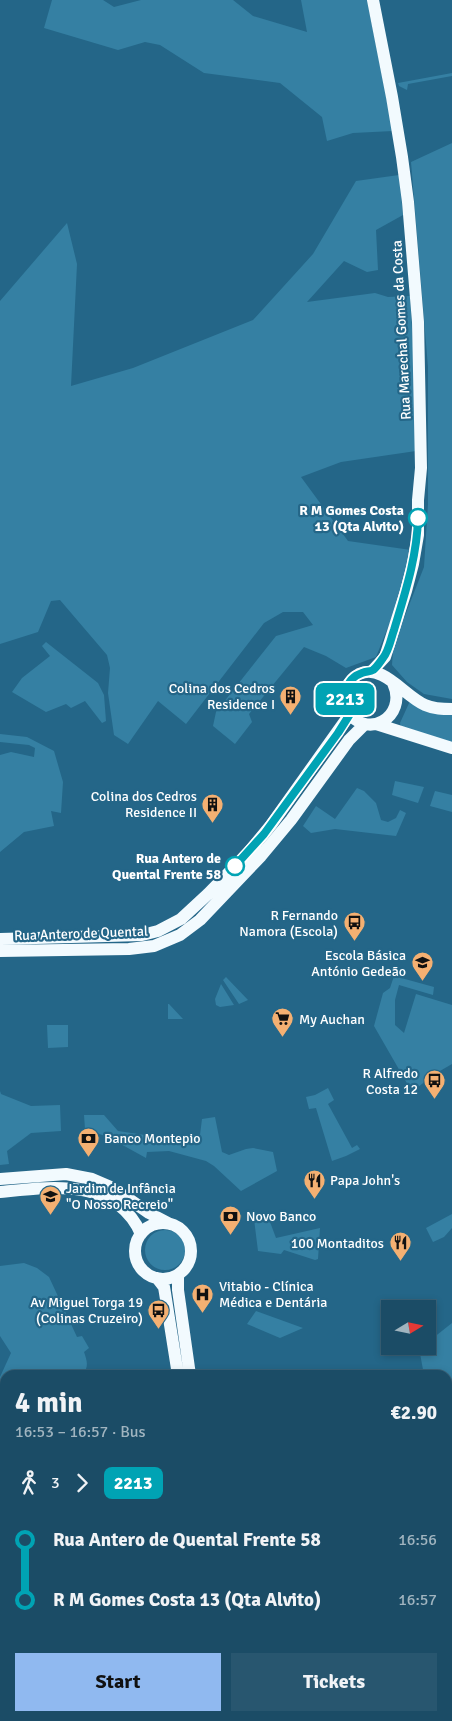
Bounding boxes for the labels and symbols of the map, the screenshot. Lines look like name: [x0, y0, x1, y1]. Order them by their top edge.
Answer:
street label: Rua Marechal Gomes da Costa: [388, 240, 415, 420]
place label: R M Gomes Costa 13 (Qta Alvito): [299, 502, 404, 535]
marker: R M Gomes Costa 13 (Qta Alvito): [408, 508, 428, 528]
place label: Colina dos Cedros Residence I: [169, 680, 275, 713]
line badge: 2213: [310, 683, 380, 715]
building icon: Colina dos Cedros Residence I: [279, 684, 303, 715]
place label: Colina dos Cedros Residence II: [91, 788, 197, 821]
building icon: Colina dos Cedros Residence II: [201, 792, 225, 823]
place label: Rua Antero de Quental Frente 58: [112, 850, 221, 883]
marker: Rua Antero de Quental Frente 58: [225, 856, 245, 876]
place label: R Fernando Namora (Escola): [239, 907, 338, 940]
bus stop icon: R Fernando Namora (Escola): [342, 911, 366, 942]
street label: Rua Antero de Quental: [14, 923, 148, 944]
place label: Escola Básica António Gedeão: [311, 947, 406, 980]
school or university icon: Escola Básica António Gedeão: [410, 951, 434, 982]
supermarket icon: My Auchan: [271, 1007, 295, 1038]
place label: My Auchan: [299, 1011, 365, 1028]
place label: R Alfredo Costa 12: [363, 1065, 418, 1098]
bus stop icon: R Alfredo Costa 12: [422, 1069, 446, 1100]
bank icon: Banco Montepio: [76, 1126, 100, 1157]
place label: Banco Montepio: [104, 1130, 201, 1147]
restaurant icon: Papa John's: [302, 1168, 326, 1199]
place label: Papa John's: [330, 1172, 400, 1189]
place label: Jardim de Infância "O Nosso Recreio": [66, 1180, 176, 1213]
school or university icon: Jardim de Infância "O Nosso Recreio": [38, 1184, 62, 1215]
bank icon: Novo Banco: [218, 1204, 242, 1235]
place label: Novo Banco: [246, 1208, 316, 1225]
restaurant icon: 100 Montaditos: [388, 1231, 412, 1262]
place label: 100 Montaditos: [291, 1235, 384, 1252]
place label: Vitabio - Clínica Médica e Dentária: [219, 1278, 327, 1311]
hospital icon: Vitabio - Clínica Médica e Dentária: [191, 1282, 215, 1313]
place label: Av Miguel Torga 19 (Colinas Cruzeiro): [30, 1294, 143, 1327]
bus stop icon: Av Miguel Torga 19 (Colinas Cruzeiro): [147, 1298, 171, 1329]
north arrow: [381, 1300, 436, 1355]

